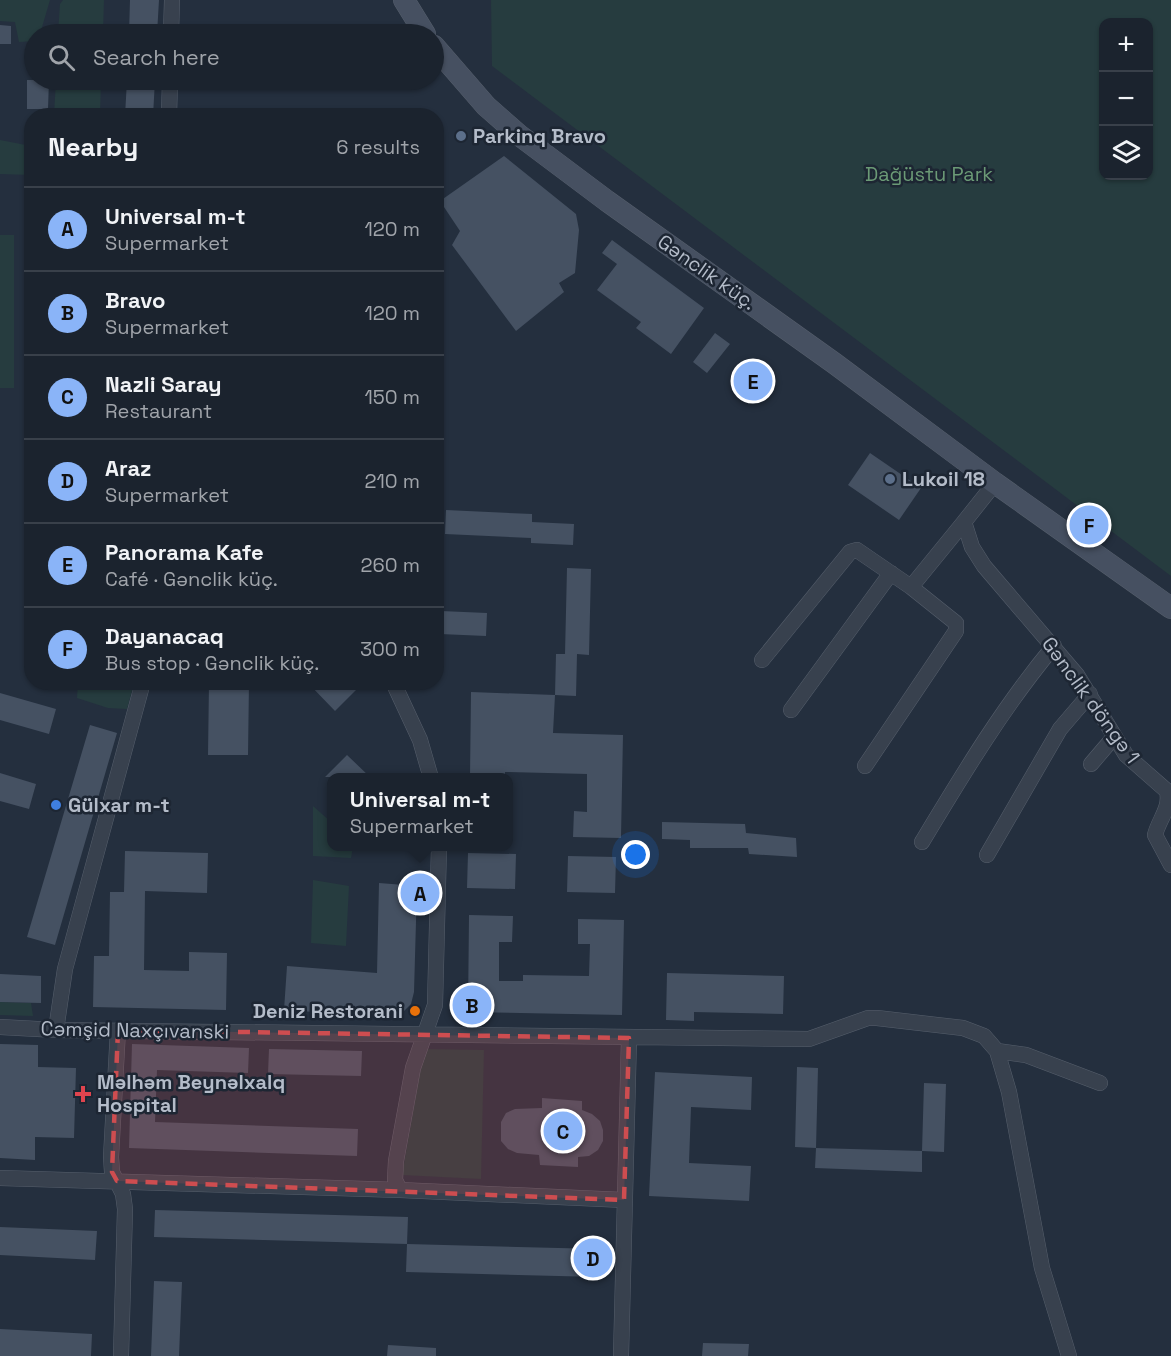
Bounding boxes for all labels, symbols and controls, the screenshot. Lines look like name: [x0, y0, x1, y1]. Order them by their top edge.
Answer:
map controls: [1099, 18, 1153, 180]
button: +: [1099, 18, 1153, 72]
search box: [24, 24, 444, 90]
icon: search: [45, 41, 78, 74]
text: Search here: [93, 43, 220, 71]
button: −: [1099, 72, 1153, 126]
place label: Parkinq Bravo: [473, 123, 606, 149]
button: layers: [1099, 126, 1153, 180]
marker: Parkinq Bravo: [454, 129, 468, 143]
text: Nearby: [48, 130, 138, 164]
text: 6 results: [336, 134, 420, 160]
park label: Dağüstu Park: [865, 161, 993, 187]
text: Universal m-t: [105, 202, 246, 230]
text: A: [61, 216, 74, 242]
text: 120 m: [364, 216, 420, 242]
street label: Gənclik küç.: [653, 228, 761, 316]
text: Supermarket: [105, 230, 229, 256]
text: Bravo: [105, 286, 165, 314]
text: B: [61, 300, 74, 326]
text: 120 m: [364, 300, 420, 326]
text: Supermarket: [105, 314, 229, 340]
pin: E: [734, 358, 772, 404]
text: Nazli Saray: [105, 370, 222, 398]
text: C: [61, 384, 74, 410]
text: 150 m: [365, 384, 420, 410]
text: Restaurant: [105, 398, 212, 424]
text: Araz: [105, 454, 152, 482]
place label: Lukoil 18: [902, 466, 985, 492]
text: D: [61, 468, 74, 494]
text: 210 m: [364, 468, 420, 494]
marker: Lukoil 18: [883, 472, 897, 486]
text: Supermarket: [105, 482, 229, 508]
pin: F: [1070, 502, 1108, 548]
text: Panorama Kafe: [105, 538, 264, 566]
text: E: [62, 552, 73, 578]
text: 260 m: [361, 552, 420, 578]
text: Café · Gənclik küç.: [105, 566, 278, 592]
text: Dayanacaq: [105, 622, 224, 650]
street label: Gənclik döngə 1: [1036, 631, 1146, 769]
text: F: [62, 636, 73, 662]
text: 300 m: [360, 636, 420, 662]
text: Bus stop · Gənclik küç.: [105, 650, 319, 676]
popup: [327, 773, 513, 851]
text: Universal m-t: [350, 785, 490, 813]
place label: Gülxar m-t: [68, 792, 170, 818]
marker: Gülxar m-t: [49, 798, 63, 812]
text: Supermarket: [350, 813, 474, 839]
your location: [621, 840, 650, 869]
pin: A: [400, 870, 440, 916]
pin: B: [452, 982, 492, 1028]
place label: Deniz Restorani: [253, 998, 403, 1024]
marker: Deniz Restorani: [408, 1004, 422, 1018]
street label: Cəmşid Naxçıvanski: [40, 1015, 230, 1045]
place label: Məlhəm Beynəlxalq Hospital: [97, 1069, 285, 1118]
marker: Məlhəm Beynəlxalq Hospital: [74, 1085, 92, 1103]
pin: C: [544, 1108, 582, 1154]
pin: D: [574, 1236, 612, 1280]

